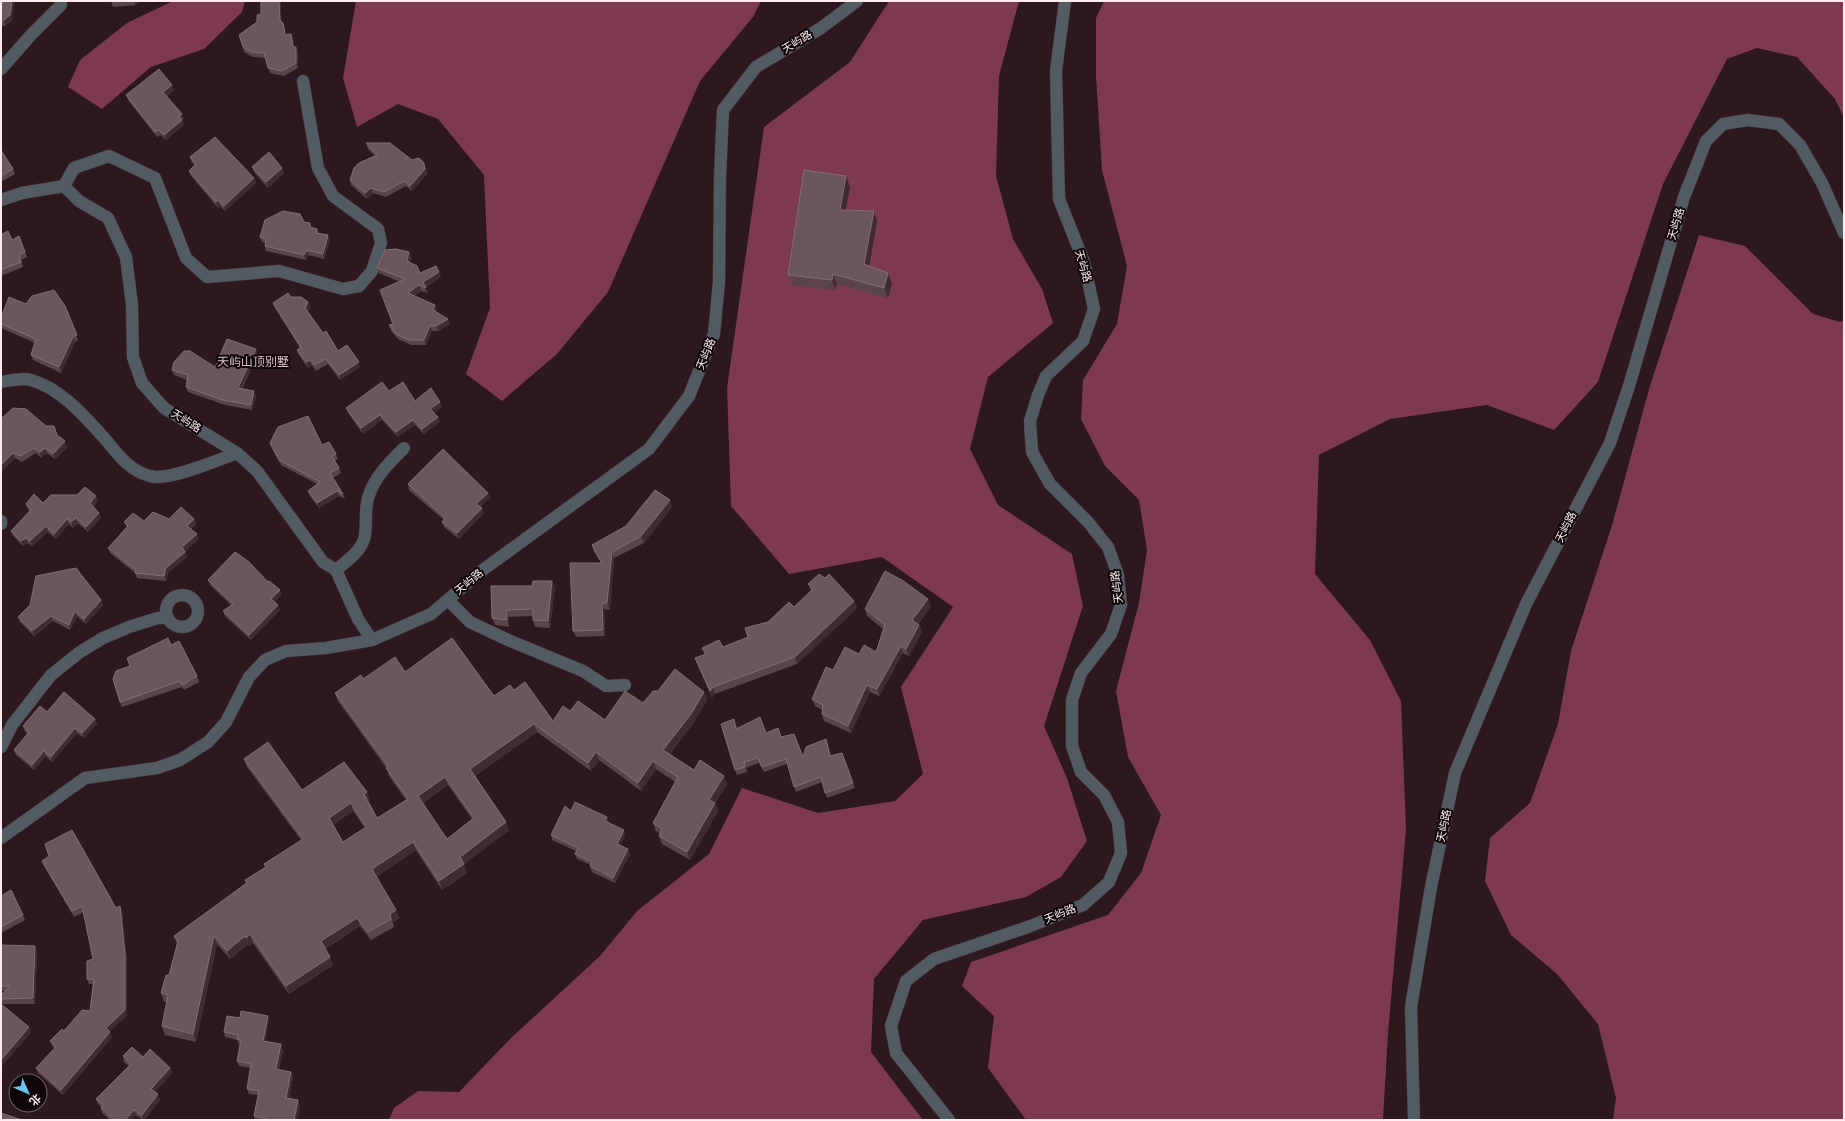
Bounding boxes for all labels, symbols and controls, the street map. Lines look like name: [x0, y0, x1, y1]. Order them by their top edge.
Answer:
street label: 天屿路: [780, 28, 814, 56]
street label: 天屿路: [1665, 206, 1687, 242]
street label: 天屿路: [1072, 248, 1094, 284]
street label: 天屿路: [694, 336, 718, 372]
district label: 天屿山顶别墅: [217, 355, 289, 369]
street label: 天屿路: [169, 407, 203, 435]
street label: 天屿路: [1553, 509, 1579, 545]
street label: 天屿路: [452, 566, 486, 598]
street label: 天屿路: [1109, 570, 1125, 604]
street label: 天屿路: [1434, 809, 1454, 843]
street label: 天屿路: [1042, 902, 1078, 926]
north arrow: [8, 1073, 48, 1113]
text: 北: [26, 1091, 43, 1108]

